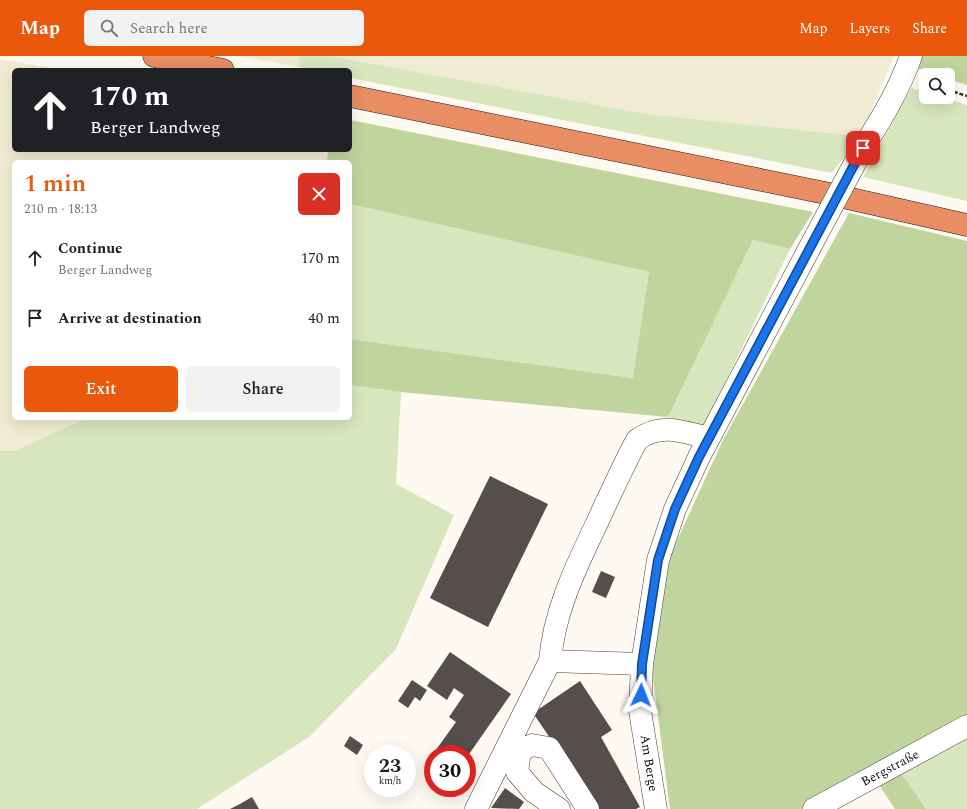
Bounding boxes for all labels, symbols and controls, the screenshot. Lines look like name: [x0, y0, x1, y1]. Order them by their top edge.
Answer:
search box: [84, 10, 364, 46]
text: Map: [20, 14, 60, 43]
icon: search: [98, 17, 120, 39]
text: Search here: [130, 17, 208, 40]
text: Map: [799, 18, 828, 39]
text: Layers: [850, 18, 890, 39]
text: Share: [912, 18, 947, 39]
map controls: [919, 68, 955, 104]
button: search: [919, 68, 955, 104]
text: 170 m: [90, 75, 169, 118]
icon: ahead: [24, 84, 76, 136]
text: Berger Landweg: [90, 114, 221, 141]
pin: [846, 131, 880, 165]
icon: arrive: [852, 137, 874, 159]
text: 1 min: [24, 166, 86, 202]
button: close: [298, 173, 340, 215]
text: 210 m · 18:13: [24, 199, 97, 219]
text: Continue: [58, 237, 123, 260]
icon: ahead: [24, 247, 46, 269]
text: 170 m: [301, 247, 340, 270]
text: Berger Landweg: [58, 260, 152, 280]
icon: arrive: [24, 307, 46, 329]
text: Arrive at destination: [58, 307, 202, 330]
text: 40 m: [308, 307, 340, 330]
button: Exit: [24, 366, 178, 412]
button: Share: [186, 366, 340, 412]
position arrow: [620, 674, 662, 716]
street label: Am Berge: [635, 733, 663, 793]
street label: Bergstraße: [857, 744, 923, 792]
speed limit sign: 30: [424, 745, 476, 797]
text: 23: [379, 751, 401, 781]
text: km/h: [379, 773, 401, 789]

